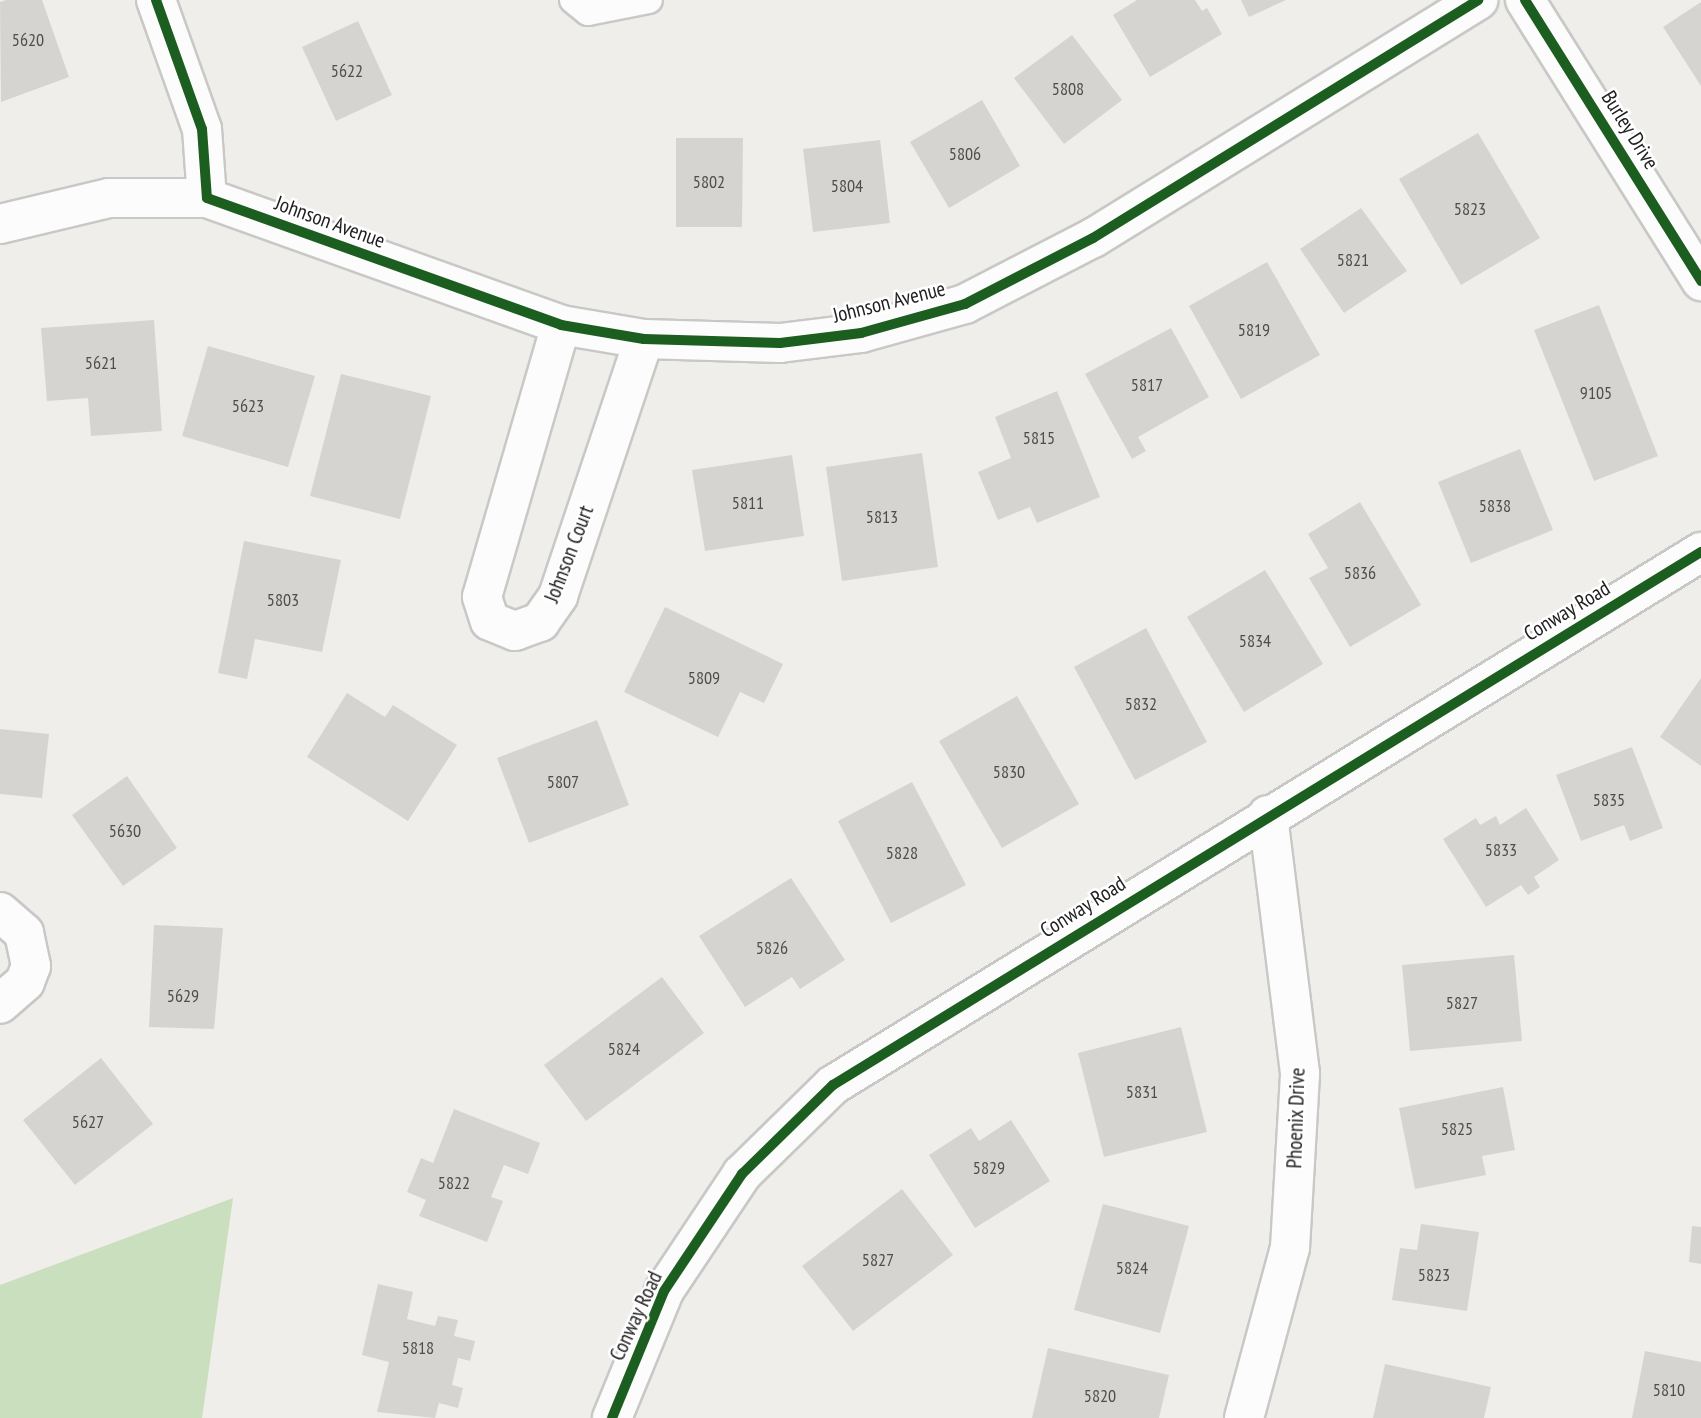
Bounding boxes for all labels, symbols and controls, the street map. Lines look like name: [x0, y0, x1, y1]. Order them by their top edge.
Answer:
house number: 5620: [12, 29, 44, 51]
house number: 5622: [331, 60, 363, 82]
house number: 5808: [1052, 78, 1084, 100]
street label: Burley Drive: [1596, 86, 1664, 174]
house number: 5806: [949, 143, 981, 165]
house number: 5802: [693, 171, 725, 193]
house number: 5804: [831, 175, 863, 197]
street label: Johnson Avenue: [271, 190, 389, 254]
house number: 5823: [1454, 198, 1486, 220]
house number: 5821: [1337, 249, 1369, 271]
street label: Johnson Avenue: [830, 276, 948, 328]
house number: 5819: [1238, 319, 1270, 341]
house number: 5621: [85, 352, 117, 374]
house number: 5817: [1131, 374, 1163, 396]
house number: 9105: [1580, 382, 1612, 404]
house number: 5623: [232, 395, 264, 417]
house number: 5815: [1023, 427, 1055, 449]
house number: 5811: [732, 492, 764, 514]
house number: 5838: [1479, 495, 1511, 517]
street label: Johnson Court: [539, 502, 599, 606]
house number: 5813: [866, 506, 898, 528]
house number: 5836: [1344, 562, 1376, 584]
street label: Conway Road: [1519, 575, 1615, 647]
house number: 5803: [267, 589, 299, 611]
house number: 5834: [1239, 630, 1271, 652]
house number: 5809: [688, 667, 720, 689]
house number: 5832: [1125, 693, 1157, 715]
house number: 5830: [993, 761, 1025, 783]
house number: 5807: [547, 771, 579, 793]
house number: 5835: [1593, 789, 1625, 811]
house number: 5630: [109, 820, 141, 842]
house number: 5833: [1485, 839, 1517, 861]
house number: 5828: [886, 842, 918, 864]
street label: Conway Road: [1035, 871, 1131, 943]
house number: 5826: [756, 937, 788, 959]
house number: 5629: [167, 985, 199, 1007]
house number: 5827: [1446, 992, 1478, 1014]
house number: 5824: [608, 1038, 640, 1060]
street label: Phoenix Drive: [1282, 1067, 1310, 1169]
house number: 5831: [1126, 1081, 1158, 1103]
house number: 5627: [72, 1111, 104, 1133]
house number: 5825: [1441, 1118, 1473, 1140]
house number: 5829: [973, 1157, 1005, 1179]
house number: 5822: [438, 1172, 470, 1194]
house number: 5827: [862, 1249, 894, 1271]
house number: 5824: [1116, 1257, 1148, 1279]
house number: 5823: [1418, 1264, 1450, 1286]
street label: Conway Road: [604, 1267, 668, 1365]
house number: 5818: [402, 1337, 434, 1359]
house number: 5810: [1653, 1379, 1685, 1401]
house number: 5820: [1084, 1385, 1116, 1407]

